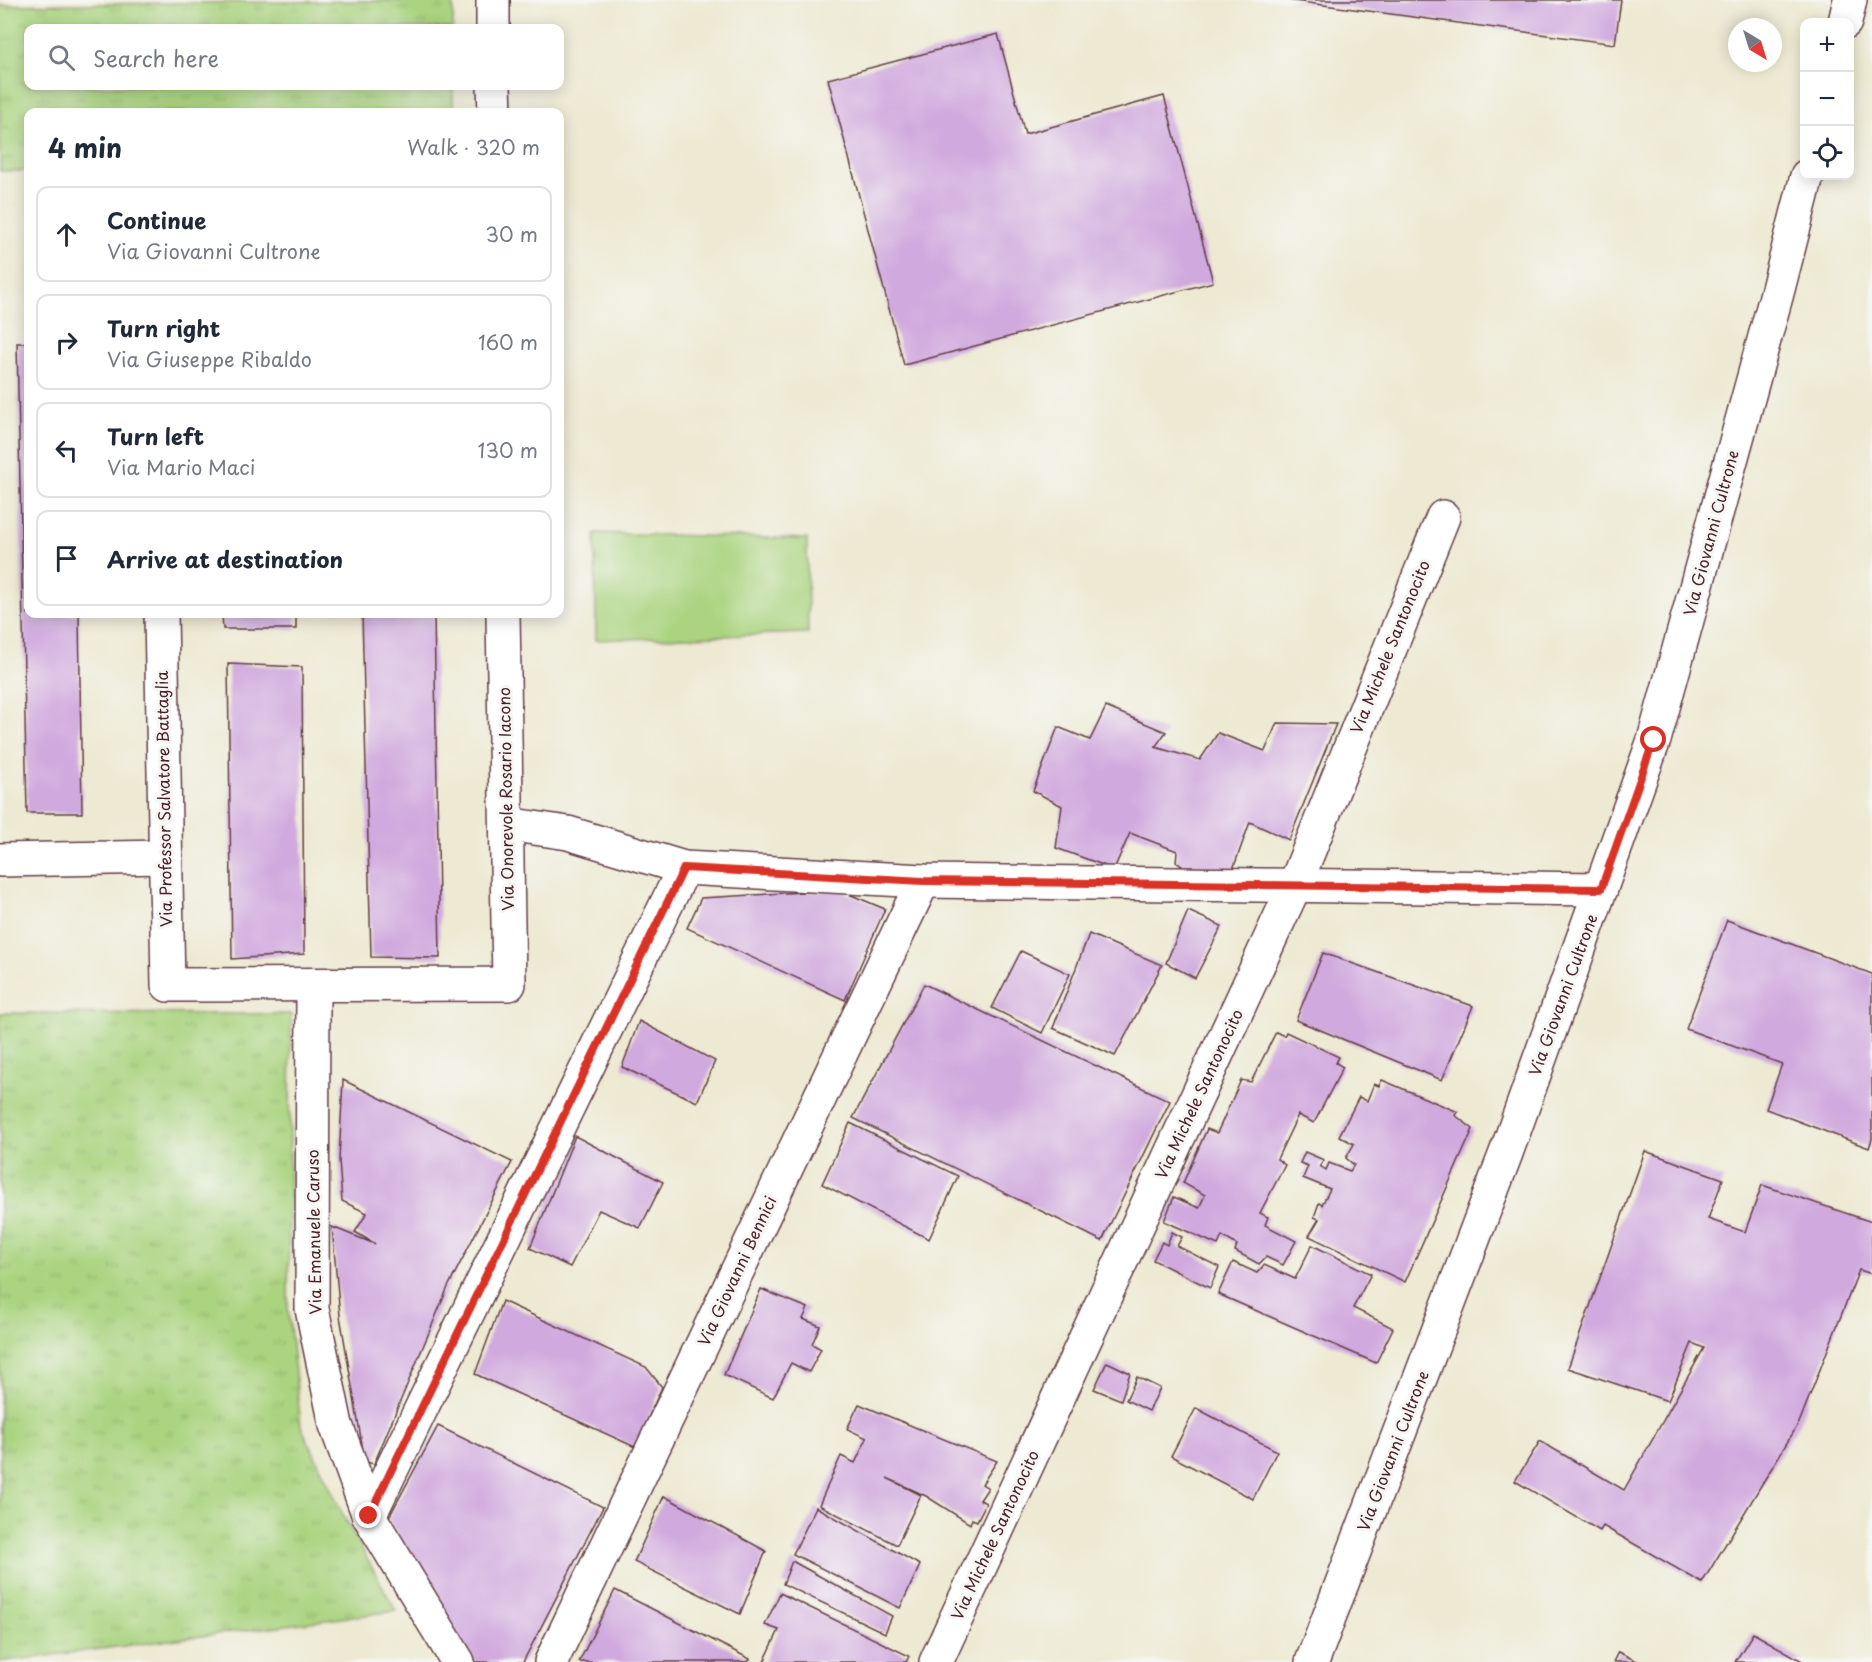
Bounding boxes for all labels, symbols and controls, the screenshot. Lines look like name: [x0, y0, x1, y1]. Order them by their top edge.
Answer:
north arrow: [1728, 18, 1782, 72]
map controls: [1800, 18, 1854, 180]
button: +: [1800, 18, 1854, 72]
search box: [24, 24, 564, 90]
icon: search: [45, 41, 78, 74]
text: Search here: [93, 41, 219, 74]
button: −: [1800, 72, 1854, 126]
button: locate: [1800, 126, 1854, 180]
text: 4 min: [48, 128, 122, 167]
text: Walk · 320 m: [407, 132, 540, 162]
text: Continue: [107, 203, 206, 236]
icon: ahead: [50, 218, 83, 251]
text: 30 m: [485, 219, 538, 249]
text: Via Giovanni Cultrone: [107, 236, 320, 266]
text: Turn right: [107, 311, 220, 344]
icon: right: [50, 326, 83, 359]
text: 160 m: [478, 327, 538, 357]
text: Via Giuseppe Ribaldo: [107, 344, 312, 374]
text: Turn left: [107, 419, 204, 452]
icon: left: [50, 434, 83, 467]
text: 130 m: [478, 435, 538, 465]
street label: Via Giovanni Cultrone: [1676, 447, 1744, 618]
text: Via Mario Maci: [107, 452, 255, 482]
icon: arrive: [50, 542, 83, 575]
text: Arrive at destination: [107, 542, 343, 575]
street label: Via Michele Santonocito: [1343, 556, 1435, 737]
street label: Via Professor Salvatore Battaglia: [149, 671, 177, 927]
street label: Via Onorevole Rosario Iacono: [491, 687, 519, 911]
route start: [1640, 726, 1666, 752]
street label: Via Giovanni Cultrone: [1522, 910, 1603, 1079]
street label: Via Michele Santonocito: [1148, 1004, 1248, 1183]
street label: Via Emanuele Caruso: [300, 1149, 326, 1315]
street label: Via Giovanni Bennici: [691, 1192, 781, 1350]
street label: Via Giovanni Cultrone: [1350, 1367, 1434, 1535]
street label: Via Michele Santonocito: [944, 1445, 1044, 1624]
route end: [355, 1502, 381, 1528]

